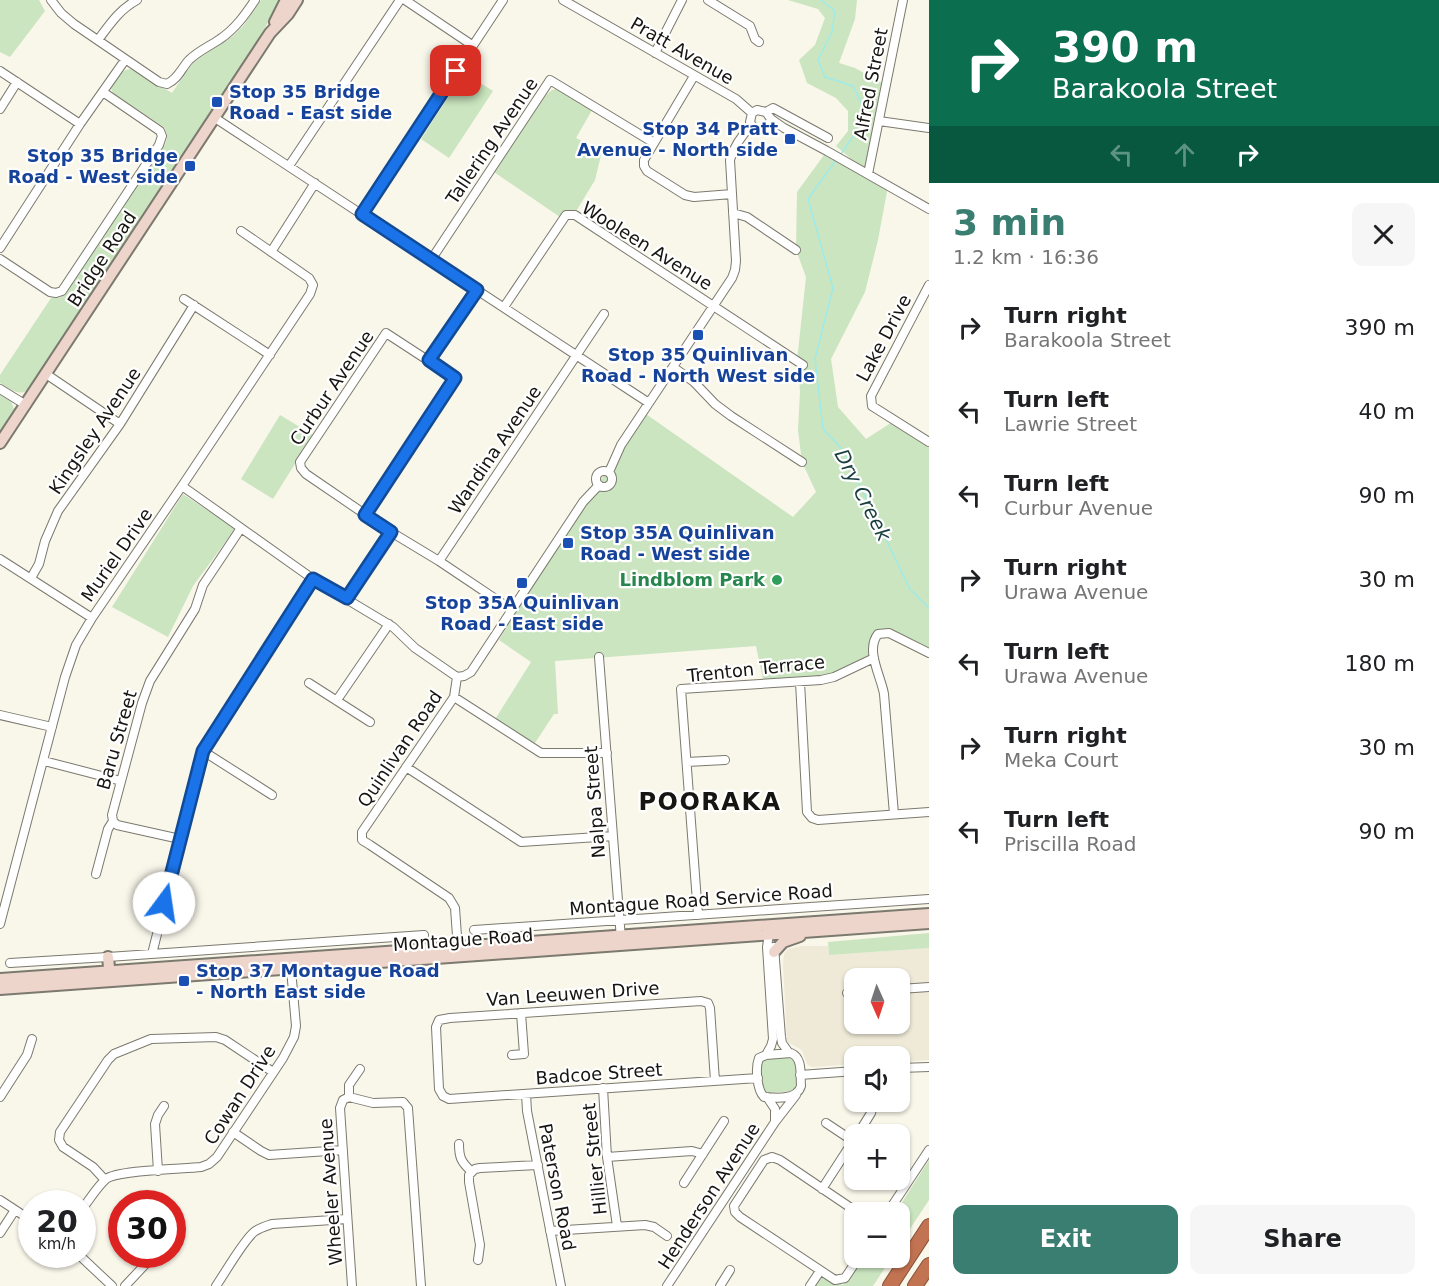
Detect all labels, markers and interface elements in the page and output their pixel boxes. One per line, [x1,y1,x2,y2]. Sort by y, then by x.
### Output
street label: Pratt Avenue [627,13,738,89]
text: 390 m [1052,23,1198,72]
icon: right [953,24,1031,102]
street label: Alfred Street [849,26,892,142]
pin [430,45,481,96]
icon: arrive [439,54,472,87]
text: Barakoola Street [1052,73,1277,104]
street label: Tallering Avenue [441,74,542,209]
place label: Stop 35 Bridge Road - East side [229,81,392,123]
marker: Stop 35 Bridge Road - East side [210,95,224,109]
place label: Stop 34 Pratt Avenue - North side [577,118,778,160]
marker: Stop 34 Pratt Avenue - North side [783,132,797,146]
icon: left [1105,138,1138,171]
icon: ahead [1168,138,1201,171]
icon: right [1231,138,1264,171]
place label: Stop 35 Bridge Road - West side [8,145,178,187]
marker: Stop 35 Bridge Road - West side [183,159,197,173]
street label: Wooleen Avenue [578,197,716,294]
text: 3 min [953,202,1066,243]
button: close [1352,203,1415,266]
street label: Bridge Road [63,207,140,310]
text: 1.2 km · 16:36 [953,245,1099,269]
street label: Lake Drive [852,291,915,385]
text: Turn right [1004,303,1127,328]
icon: right [953,311,986,344]
text: 390 m [1345,315,1415,340]
street label: Curbur Avenue [285,326,378,449]
marker: Stop 35 Quinlivan Road - North West side [691,328,705,342]
text: Barakoola Street [1004,328,1171,352]
place label: Stop 35 Quinlivan Road - North West side [581,344,815,386]
street label: Kingsley Avenue [44,363,145,498]
street label: Wandina Avenue [444,381,545,518]
text: Turn left [1004,387,1109,412]
icon: left [953,395,986,428]
text: 40 m [1359,399,1415,424]
text: Lawrie Street [1004,412,1137,436]
water label: Dry Creek [830,445,897,546]
text: Turn left [1004,471,1109,496]
icon: left [953,479,986,512]
text: 90 m [1359,483,1415,508]
text: Curbur Avenue [1004,496,1153,520]
street label: Muriel Drive [77,504,156,605]
place label: Stop 35A Quinlivan Road - West side [580,522,774,564]
marker: Stop 35A Quinlivan Road - West side [561,536,575,550]
text: Turn right [1004,555,1127,580]
icon: right [953,563,986,596]
text: 30 m [1359,567,1415,592]
place label: Lindblom Park [620,569,766,590]
marker: Lindblom Park [770,573,784,587]
marker: Stop 35A Quinlivan Road - East side [515,576,529,590]
text: Urawa Avenue [1004,580,1148,604]
place label: Stop 35A Quinlivan Road - East side [425,592,619,634]
text: Turn left [1004,639,1109,664]
icon: left [953,647,986,680]
street label: Trenton Terrace [685,651,826,686]
text: 180 m [1345,651,1415,676]
text: Urawa Avenue [1004,664,1148,688]
street label: Quinlivan Road [353,686,446,811]
street label: Baru Street [92,688,141,792]
text: Turn right [1004,723,1127,748]
icon: right [953,731,986,764]
text: 30 m [1359,735,1415,760]
street label: Nalpa Street [580,745,609,859]
text: Meka Court [1004,748,1118,772]
district label: POORAKA [638,788,782,816]
text: Turn left [1004,807,1109,832]
icon: left [953,815,986,848]
text: 90 m [1359,819,1415,844]
text: Priscilla Road [1004,832,1136,856]
position arrow [132,871,196,935]
street label: Montague Road Service Road [569,880,833,919]
street label: Montague Road [392,924,534,955]
place label: Stop 37 Montague Road - North East side [196,960,440,1002]
north arrow [844,968,910,1034]
map controls [844,968,910,1268]
marker: Stop 37 Montague Road - North East side [177,974,191,988]
street label: Van Leeuwen Drive [486,977,660,1010]
street label: Cowan Drive [200,1041,280,1148]
button: sound [844,1046,910,1112]
street label: Badcoe Street [535,1059,663,1088]
street label: Hillier Street [578,1102,611,1216]
street label: Wheeler Avenue [315,1118,346,1266]
street label: Henderson Avenue [653,1119,764,1273]
street label: Paterson Road [535,1121,580,1252]
button: + [844,1124,910,1190]
speed limit sign: 30 [108,1190,186,1268]
button: − [844,1202,910,1268]
text: 20 [36,1204,78,1239]
button: Exit [953,1205,1178,1274]
button: Share [1190,1205,1415,1274]
text: km/h [38,1235,76,1253]

